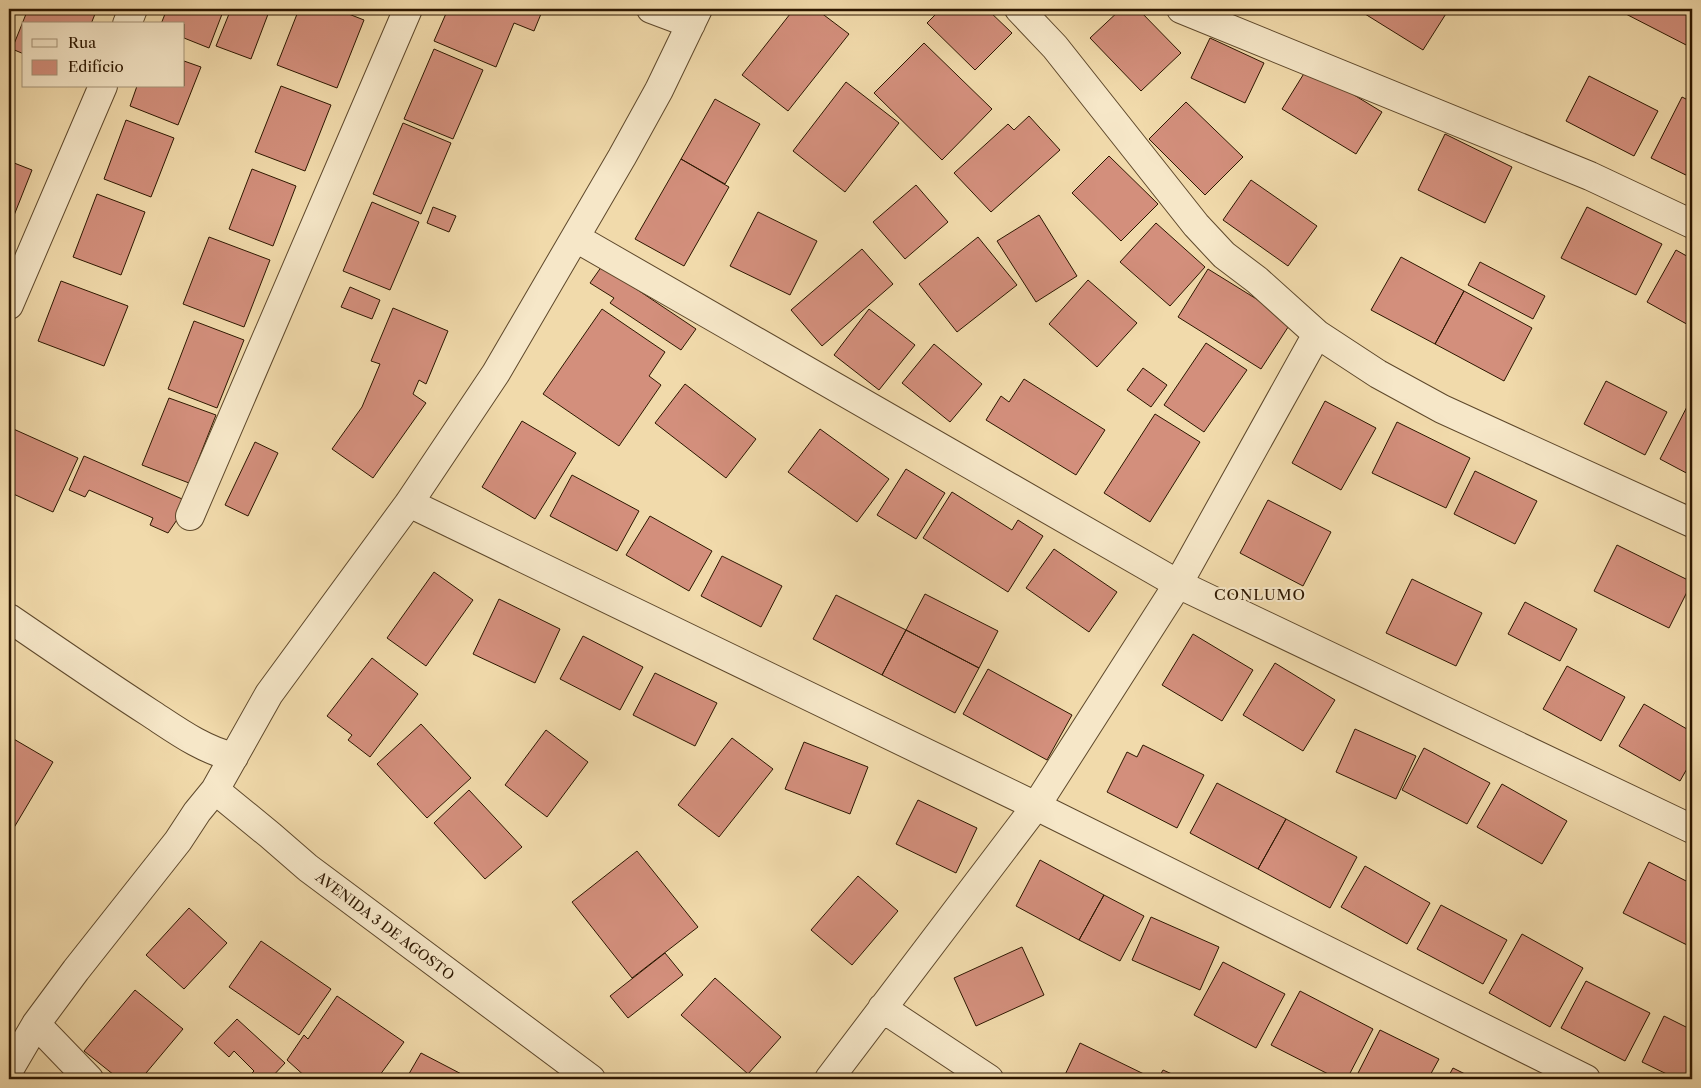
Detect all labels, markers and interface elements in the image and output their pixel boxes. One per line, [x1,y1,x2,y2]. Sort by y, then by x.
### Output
legend [22,22,185,88]
text: Rua [68,33,96,52]
text: Edifício [68,57,124,76]
district label: CONLUMO [1214,585,1306,604]
street label: AVENIDA 3 DE AGOSTO [311,867,458,984]

